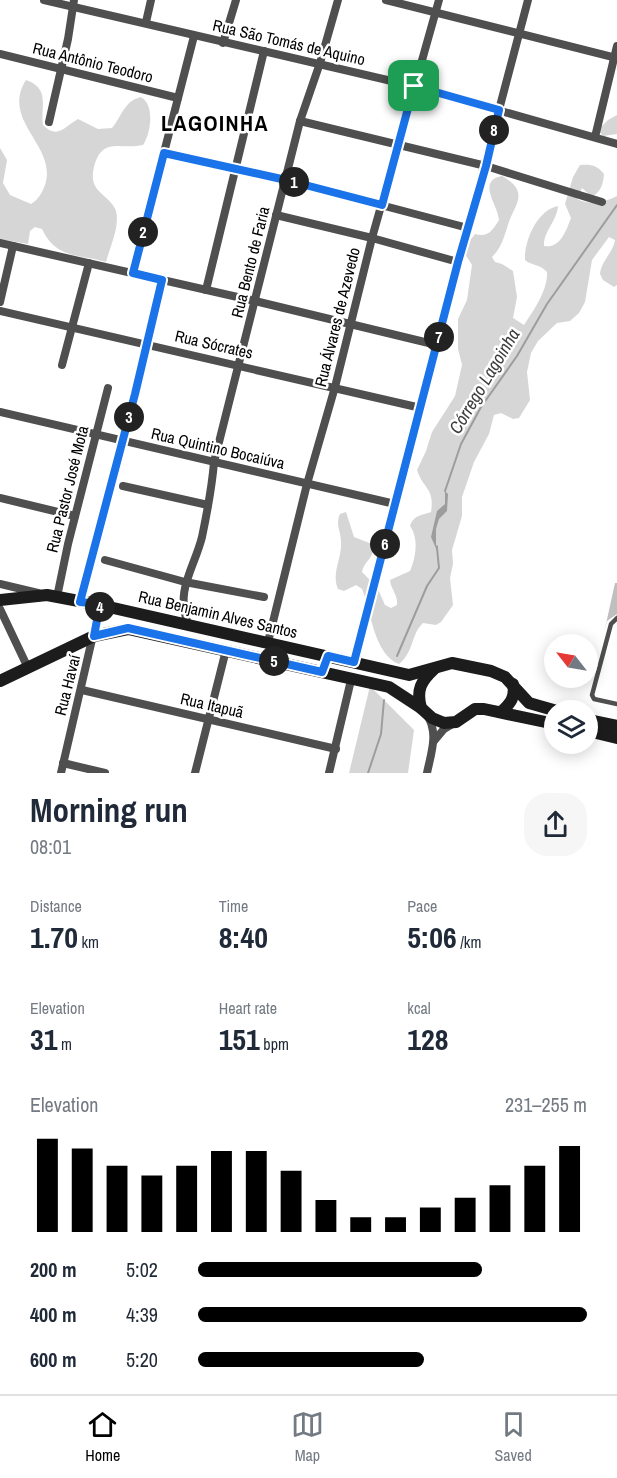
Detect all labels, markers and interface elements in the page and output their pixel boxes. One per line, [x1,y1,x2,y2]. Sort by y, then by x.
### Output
street label: Rua São Tomás de Aquino [211,14,367,70]
street label: Rua Antônio Teodoro [31,36,155,88]
pin [388,60,439,111]
icon: arrive [397,69,430,102]
district label: LAGOINHA [161,108,269,138]
pin: 8 [479,115,509,145]
text: 8 [490,119,498,141]
pin: 1 [279,167,309,197]
text: 1 [290,171,298,193]
street label: Rua Bento de Faria [226,203,275,320]
pin: 2 [128,217,158,247]
text: 2 [139,221,147,243]
street label: Rua Álvares de Azevedo [309,245,365,389]
pin: 7 [424,322,454,352]
street label: Rua Sócrates [173,324,255,364]
water label: Córrego Lagoinha [443,324,525,438]
text: 7 [435,326,443,348]
pin: 3 [114,402,144,432]
text: 3 [125,406,133,428]
street label: Rua Quintino Bocaiúva [149,422,288,474]
street label: Rua Pastor José Mota [41,423,94,555]
pin: 6 [370,529,400,559]
text: 6 [381,533,389,555]
street label: Rua Benjamin Alves Santos [136,585,300,643]
pin: 4 [85,592,115,622]
text: 4 [96,596,104,618]
north arrow [544,634,598,688]
map controls [544,634,598,754]
pin: 5 [259,646,289,676]
text: 5 [270,650,278,672]
street label: Rua Havaí [49,652,85,718]
street label: Rua Itapuã [178,687,246,723]
button: layers [544,700,598,754]
text: Morning run [30,788,188,832]
button: share [524,793,587,856]
text: 08:01 [30,833,71,860]
text: Distance [30,895,82,917]
text: Time [219,895,248,917]
text: Pace [407,895,437,917]
text: 1.70 [30,917,78,957]
text: 8:40 [219,917,268,957]
text: 5:06 [407,917,457,957]
text: km [78,931,99,953]
text: /km [457,931,481,953]
text: Elevation [30,997,85,1019]
text: Heart rate [219,997,277,1019]
text: kcal [407,997,431,1019]
text: 31 [30,1019,57,1059]
text: 151 [219,1019,260,1059]
text: 128 [407,1019,448,1059]
text: m [57,1033,72,1055]
text: bpm [260,1033,289,1055]
text: Elevation [30,1091,98,1118]
text: 231–255 m [505,1091,587,1118]
text: 200 m [30,1256,77,1283]
text: 5:02 [126,1256,158,1283]
text: 400 m [30,1301,77,1328]
text: 4:39 [126,1301,158,1328]
text: 600 m [30,1346,77,1373]
text: 5:20 [126,1346,158,1373]
tab: Home [85,1408,120,1466]
tab: Map [291,1408,324,1466]
tab: Saved [494,1408,532,1466]

